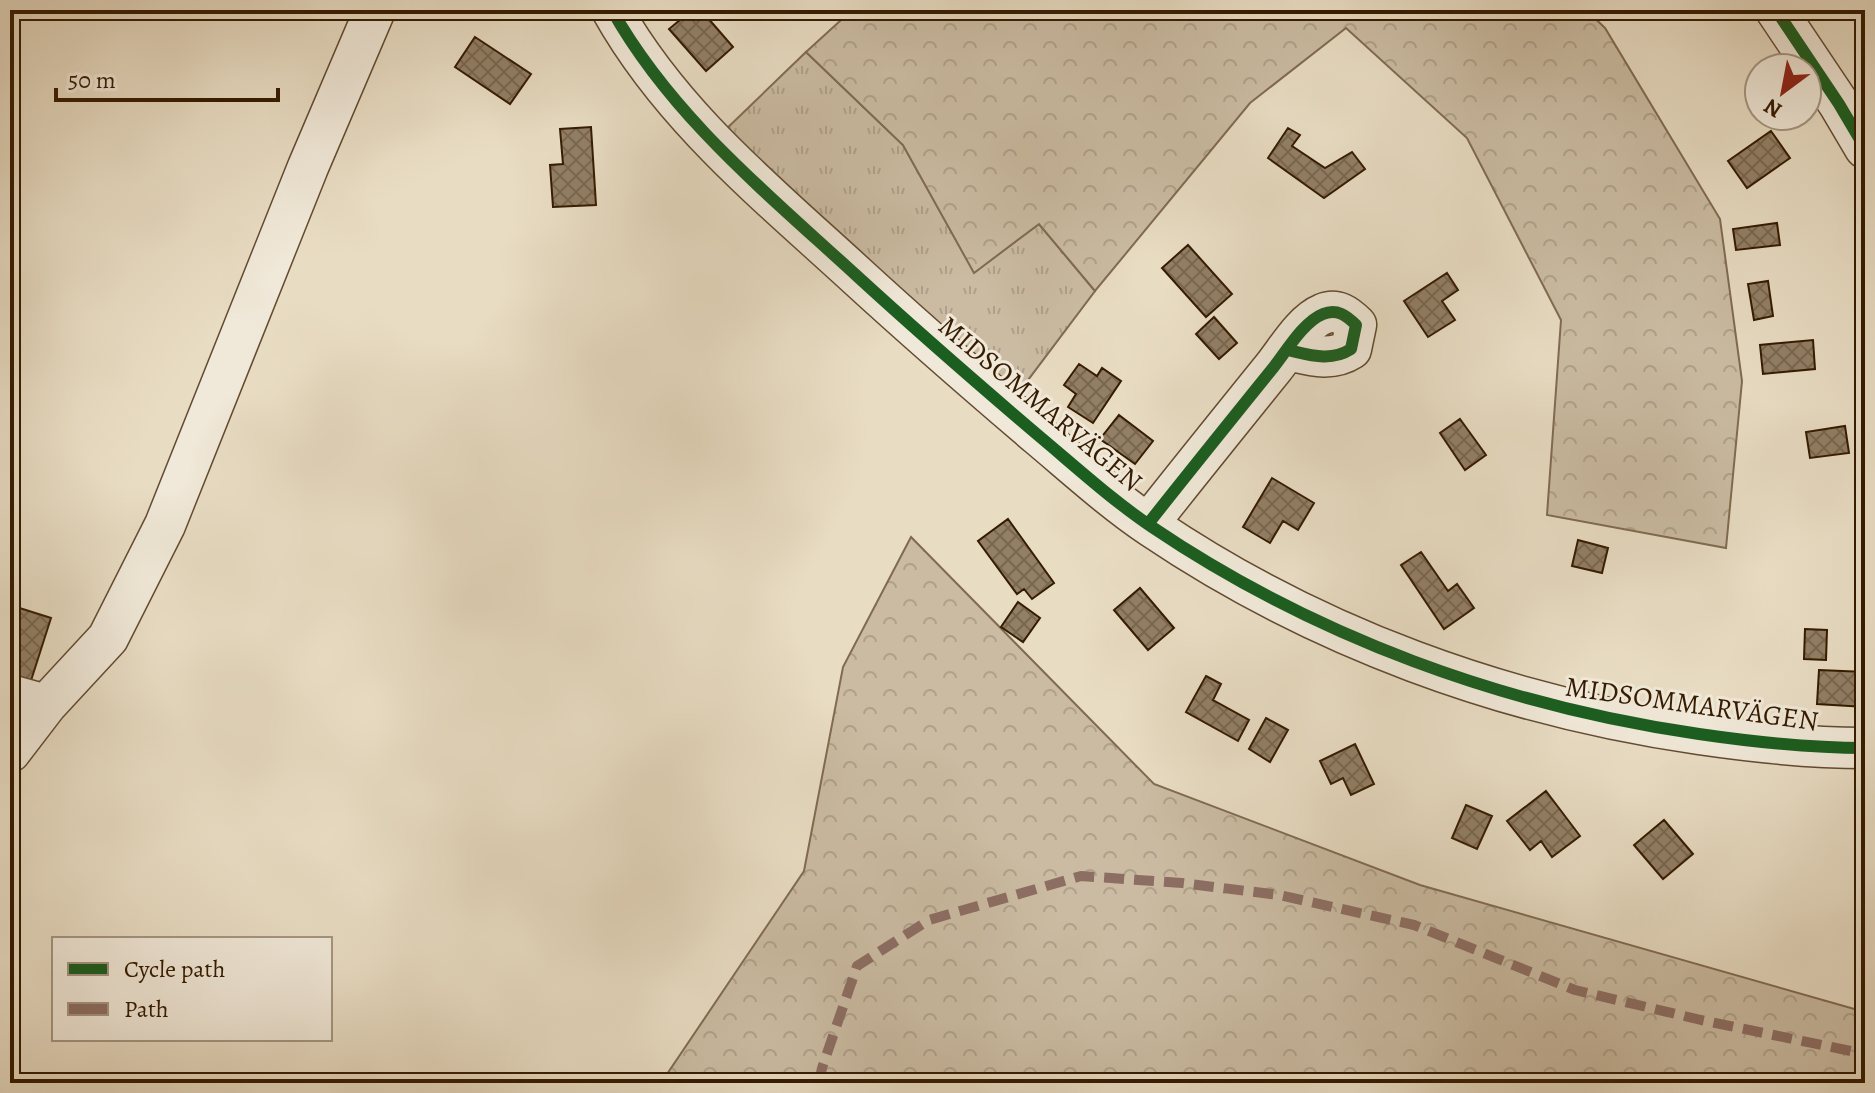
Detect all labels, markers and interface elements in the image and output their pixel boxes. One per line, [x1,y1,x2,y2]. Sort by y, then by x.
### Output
scale bar [56,52,278,102]
north arrow [1743,52,1823,132]
text: 50 m [68,64,116,96]
text: N [1758,91,1788,125]
street label: MIDSOMMARVÄGEN [930,307,1150,500]
street label: MIDSOMMARVÄGEN [1563,667,1821,741]
legend [52,937,332,1041]
text: Cycle path [124,953,225,985]
text: Path [124,993,169,1025]

